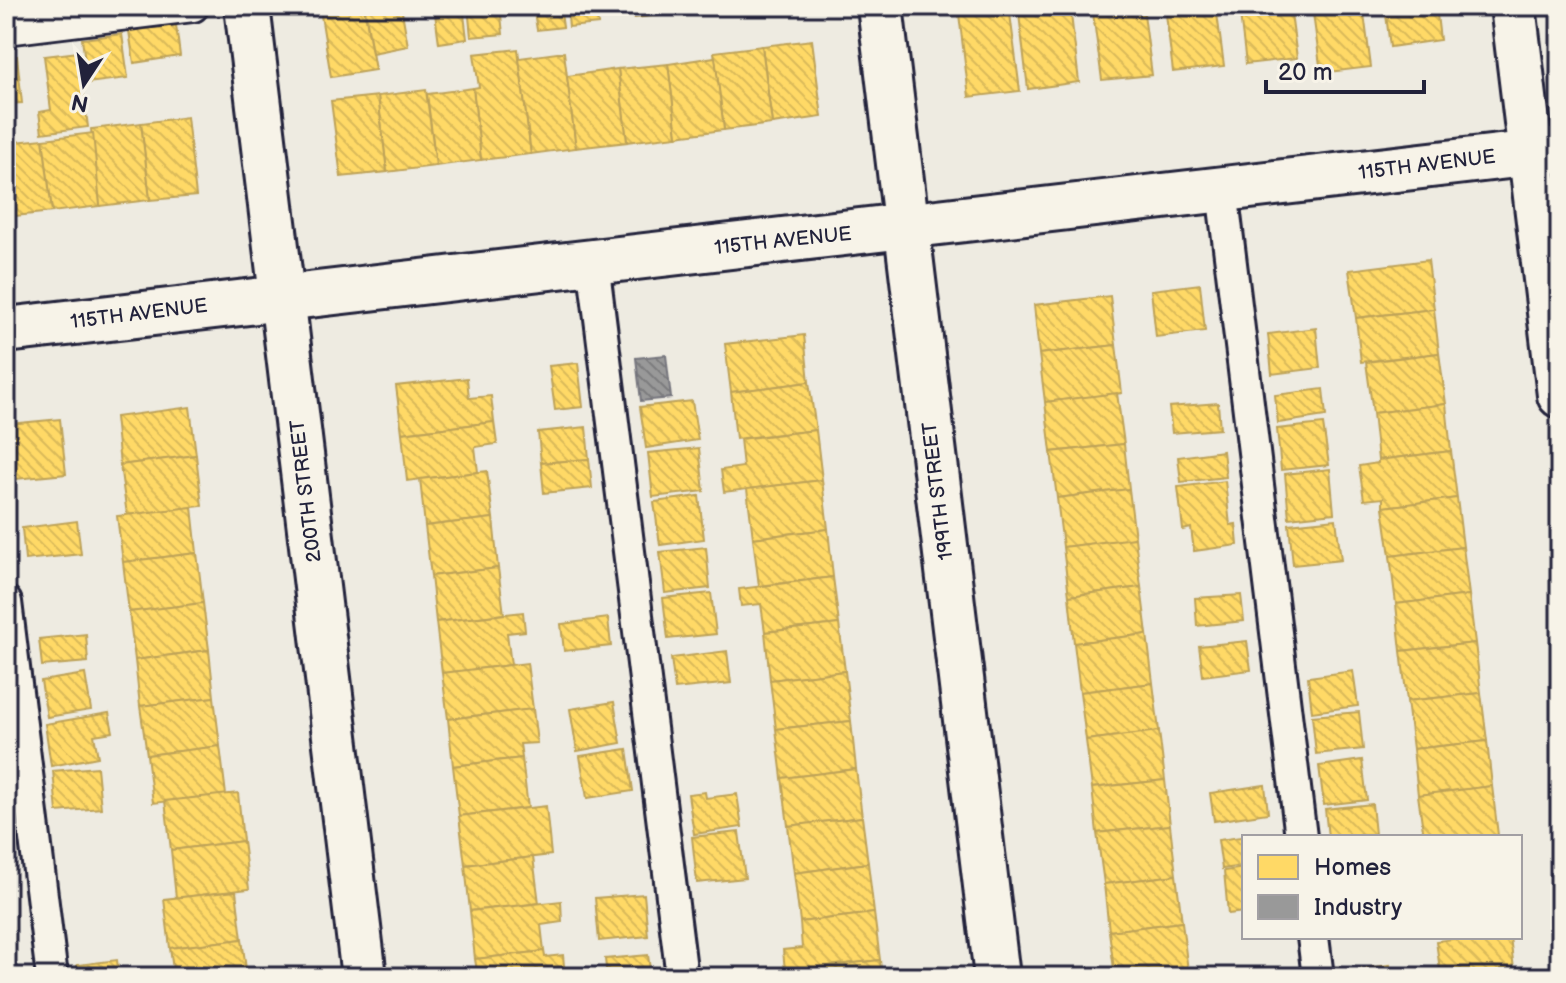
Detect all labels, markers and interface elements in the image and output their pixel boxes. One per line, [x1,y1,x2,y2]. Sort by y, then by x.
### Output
north arrow [44,44,124,124]
scale bar [1266,44,1424,94]
text: 20 m [1278,58,1333,87]
text: N [69,87,91,117]
street label: 115TH AVENUE [1357,145,1497,185]
street label: 115TH AVENUE [713,222,853,260]
street label: 115TH AVENUE [69,294,209,334]
street label: 200TH STREET [285,418,327,564]
street label: 199TH STREET [918,421,958,561]
legend [1242,835,1522,939]
text: Homes [1314,853,1391,882]
text: Industry [1314,893,1402,922]

